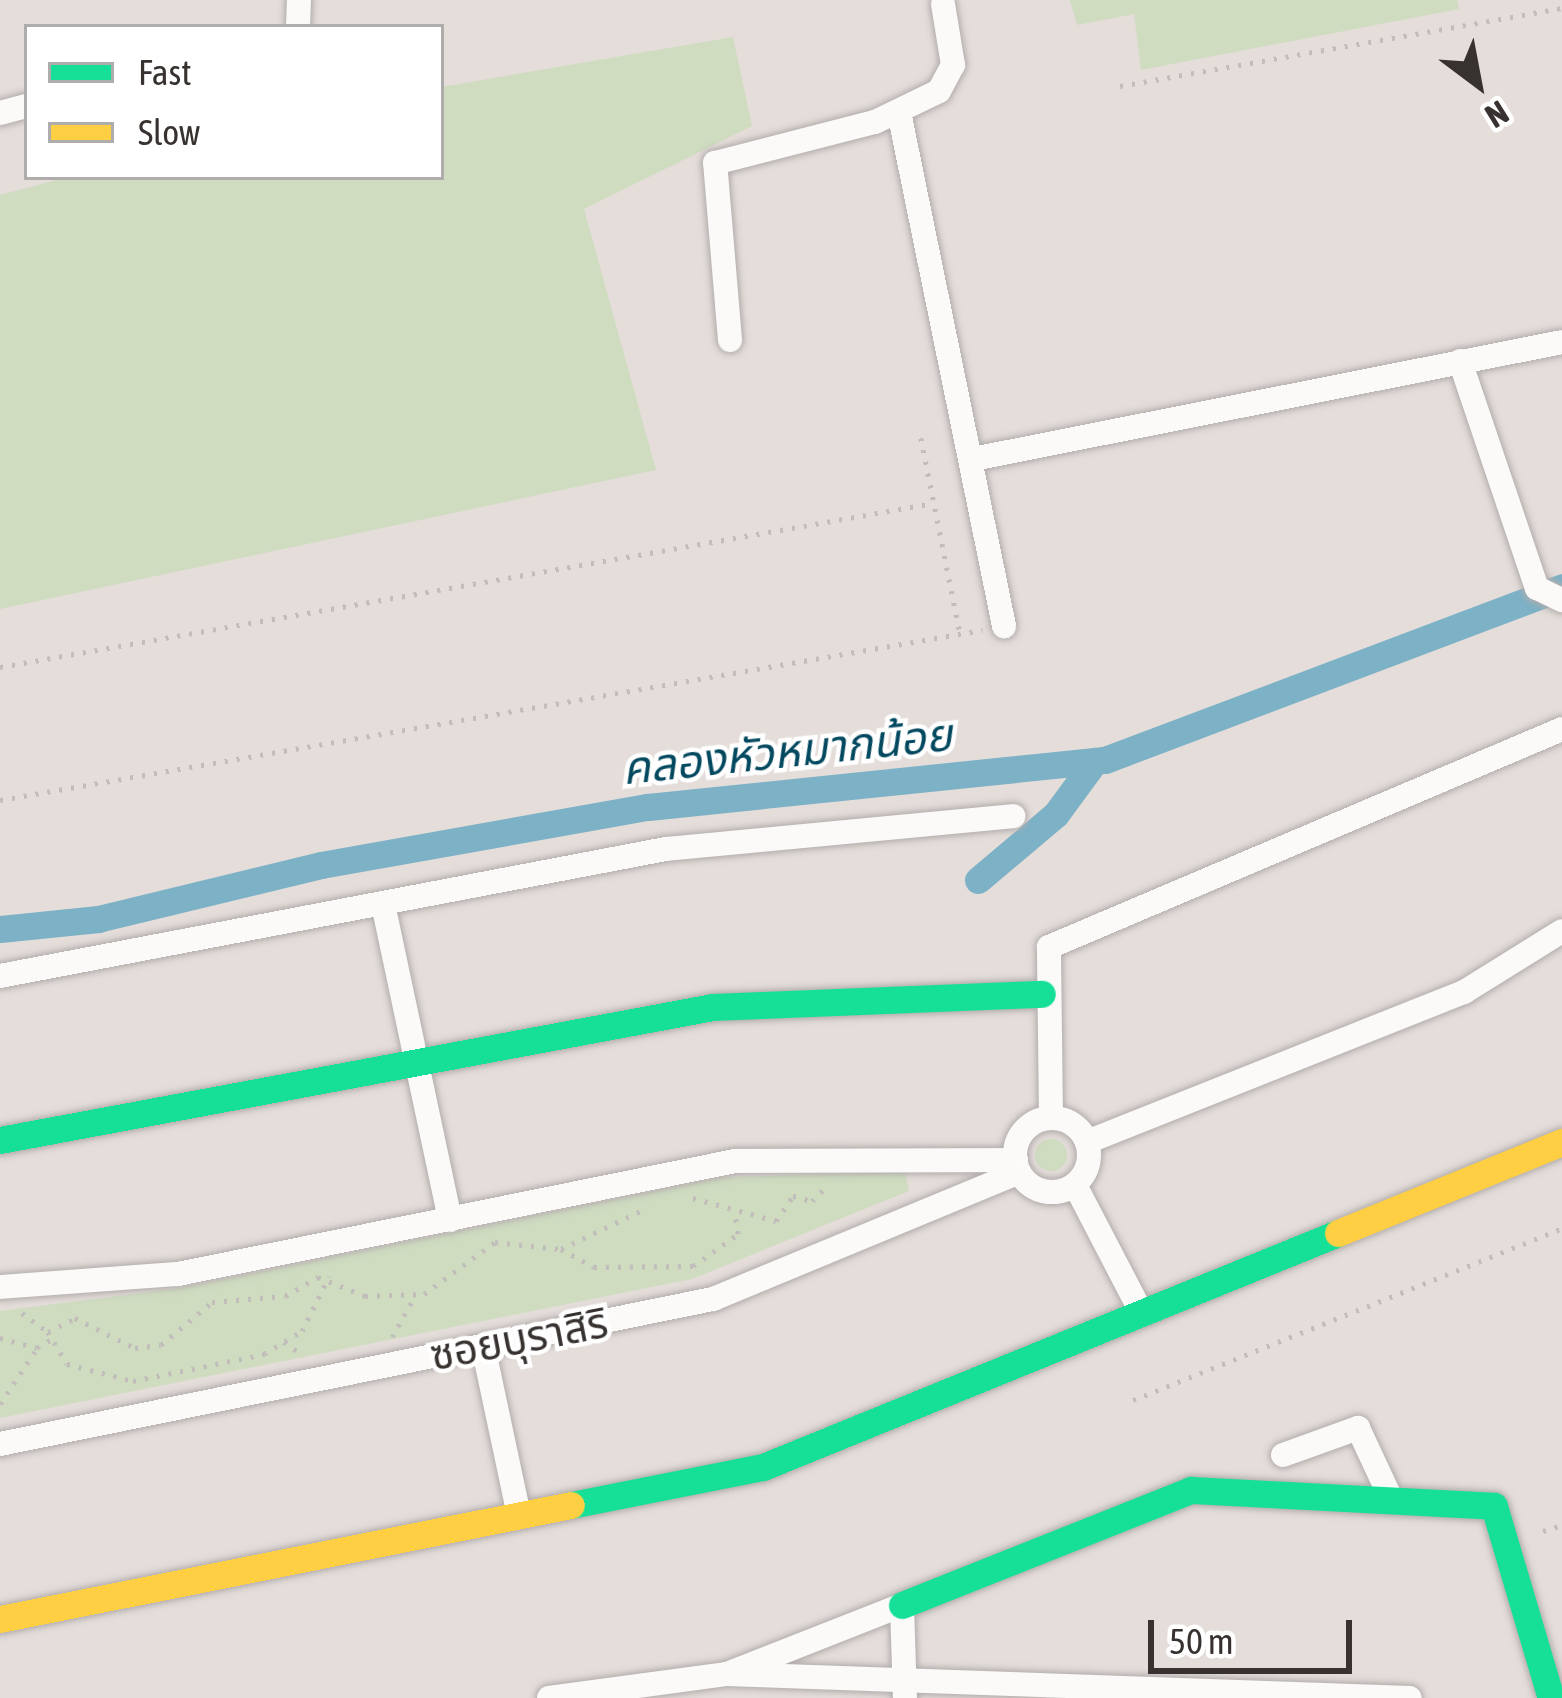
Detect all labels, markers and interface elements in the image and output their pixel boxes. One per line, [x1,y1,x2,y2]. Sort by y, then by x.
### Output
legend [24,24,444,180]
north arrow [1418,24,1538,144]
text: Fast [138,51,192,93]
text: N [1479,93,1515,136]
text: Slow [138,111,200,153]
water label: คลองหัวหมากน้อย [619,708,955,796]
street label: ซอยบุราสิริ [426,1297,612,1381]
scale bar [1154,1596,1358,1670]
text: 50 m [1169,1620,1234,1662]

